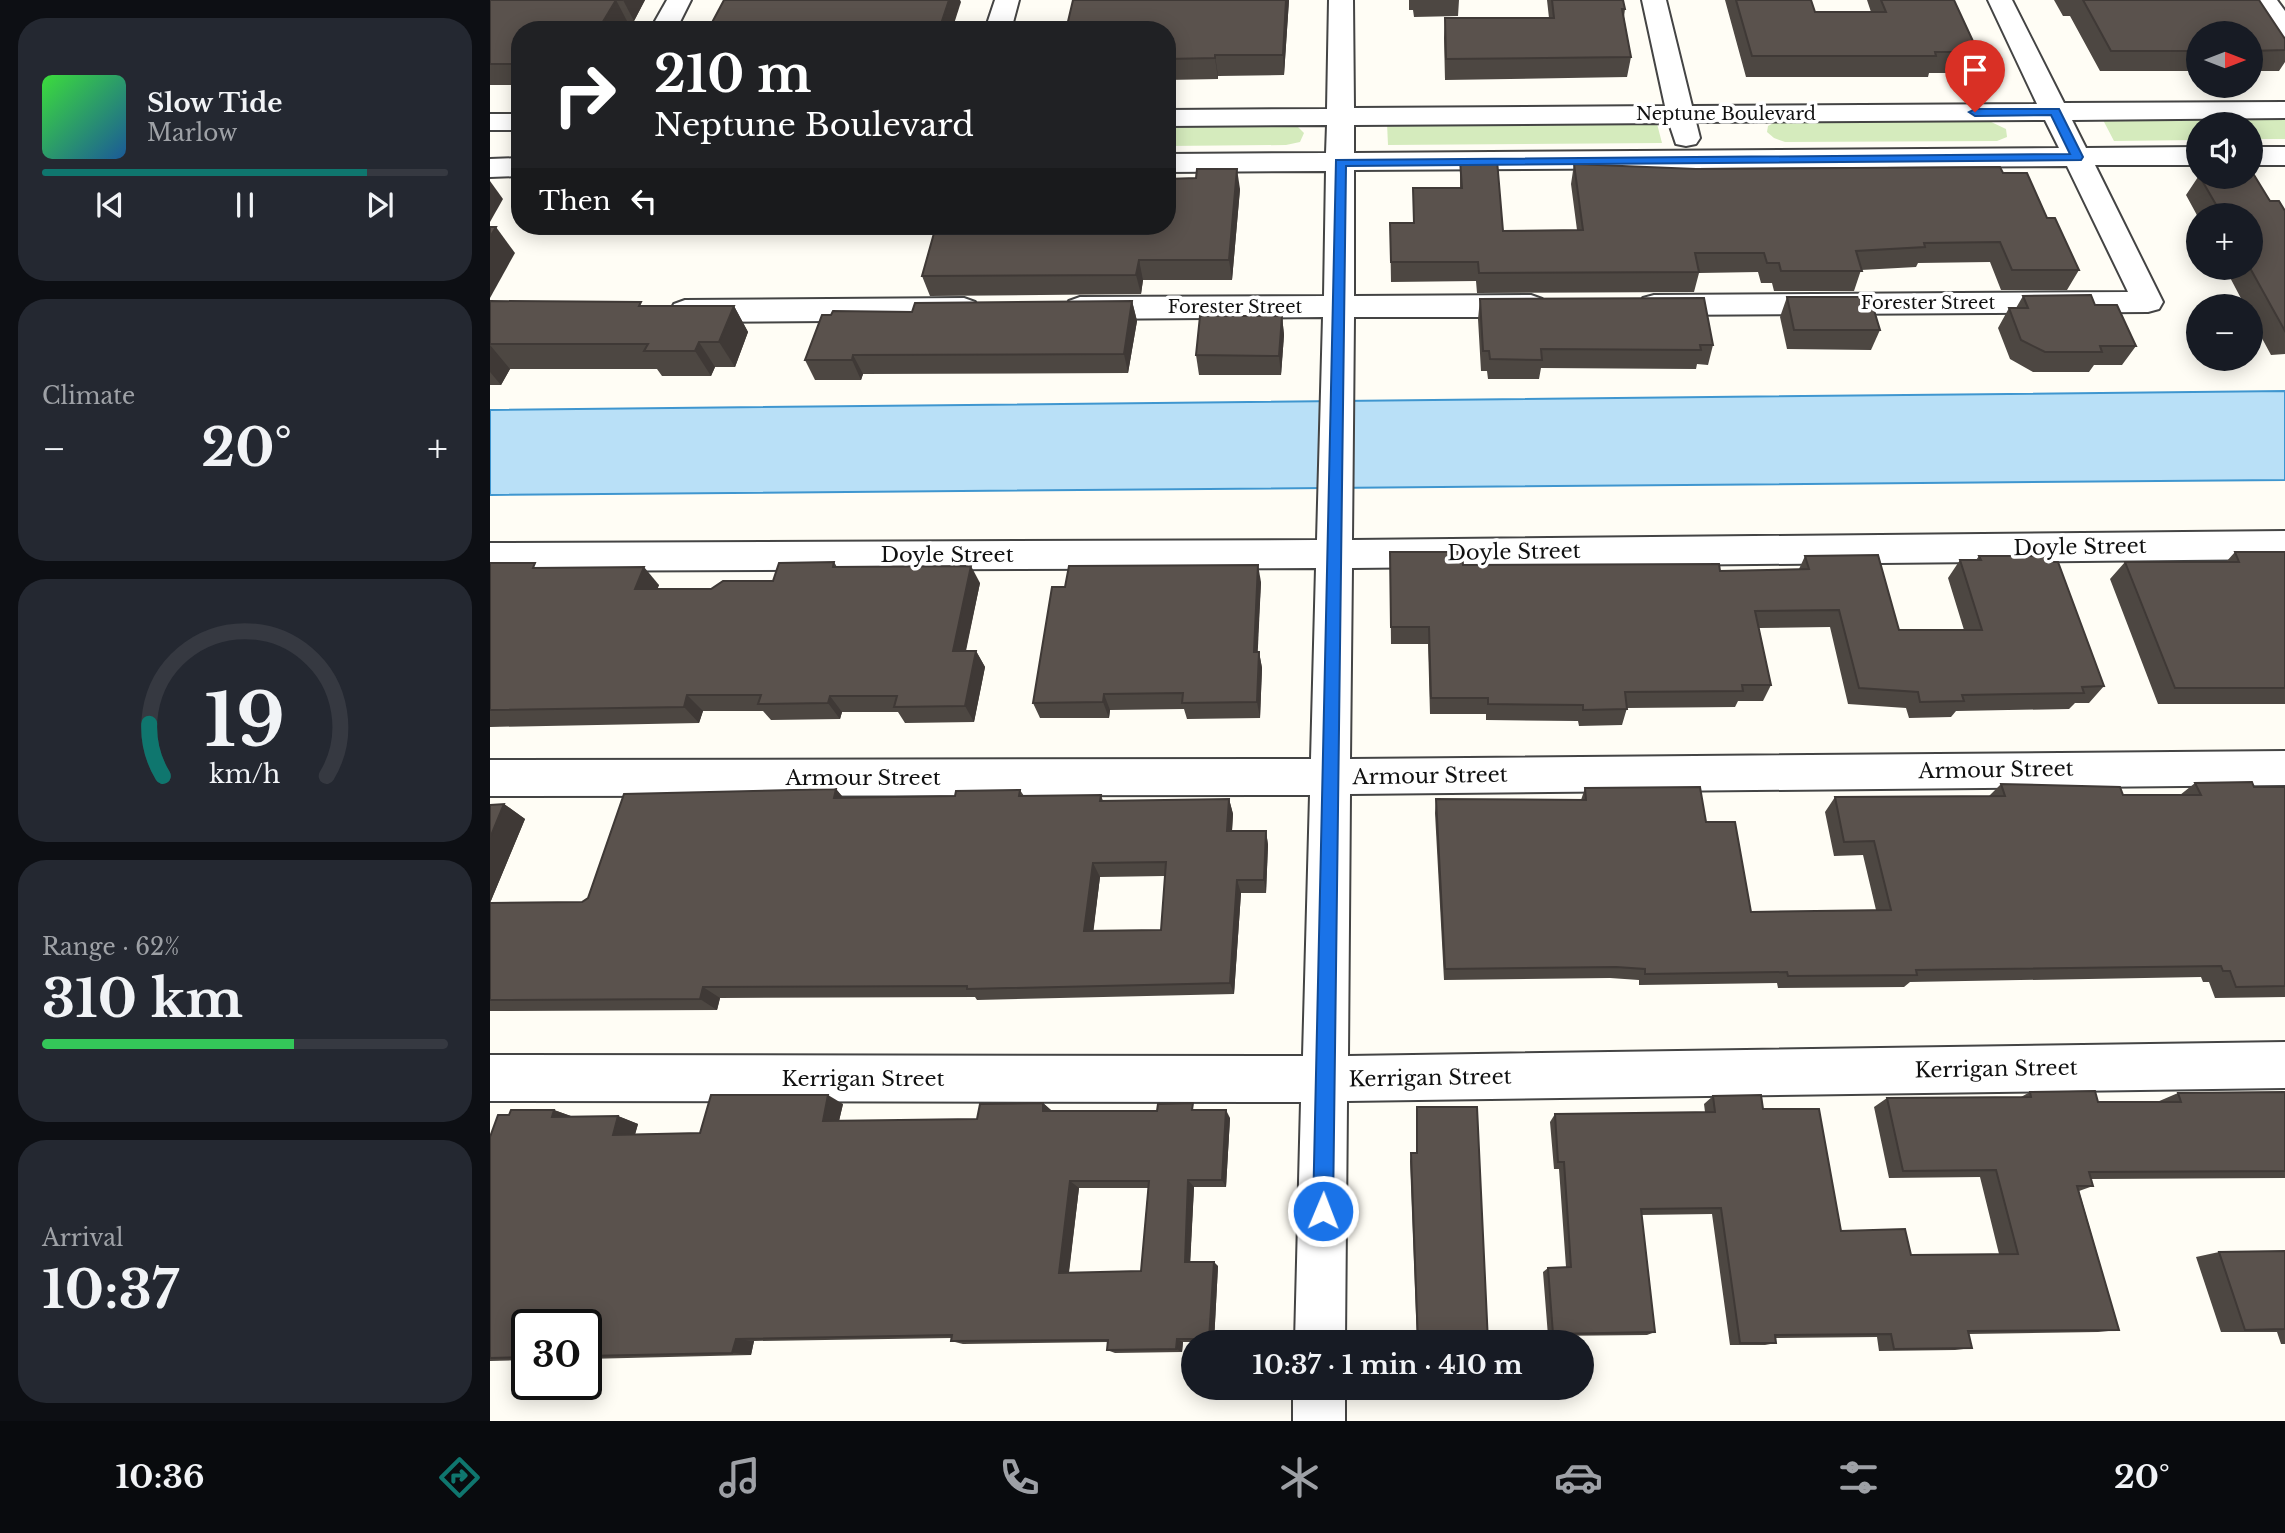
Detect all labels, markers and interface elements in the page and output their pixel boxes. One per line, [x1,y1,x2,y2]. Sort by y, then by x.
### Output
north arrow [2186,21,2263,98]
map controls [2186,21,2263,371]
pin [1945,40,2005,112]
text: 210 m [654,44,812,105]
icon: right [539,49,630,140]
icon: arrive [1956,51,1994,89]
text: Slow Tide [147,87,283,119]
street label: Neptune Boulevard [1636,103,1816,125]
text: Neptune Boulevard [654,105,974,145]
button: sound [2186,112,2263,189]
text: Marlow [147,119,237,147]
icon: left [625,182,663,220]
text: Then [539,185,611,217]
icon: previous [91,186,129,224]
icon: pause [226,186,264,224]
icon: next [361,186,399,224]
button: + [2186,203,2263,280]
street label: Forester Street [1861,292,1995,314]
button: − [2186,294,2263,371]
street label: Forester Street [1168,296,1302,318]
text: Climate [42,382,135,410]
text: 20° [201,416,292,480]
text: − [42,425,66,472]
text: + [427,425,448,472]
street label: Doyle Street [2013,533,2147,561]
street label: Doyle Street [1447,538,1581,566]
street label: Doyle Street [880,542,1014,568]
text: 19 [205,676,285,767]
street label: Armour Street [1917,756,2074,784]
text: km/h [210,759,280,790]
street label: Armour Street [1351,762,1508,790]
street label: Armour Street [784,765,941,791]
text: Range · 62% [42,933,180,961]
text: 310 km [42,967,243,1031]
street label: Kerrigan Street [1914,1055,2078,1083]
street label: Kerrigan Street [1348,1064,1512,1092]
street label: Kerrigan Street [781,1066,945,1092]
position arrow [1286,1174,1360,1248]
text: Arrival [42,1224,123,1252]
text: 10:37 [42,1258,179,1322]
speed limit sign: 30 [511,1309,602,1400]
text: 10:37 · 1 min · 410 m [1253,1349,1522,1381]
icon: directions [435,1453,484,1502]
icon: music [715,1453,764,1502]
icon: phone [995,1453,1044,1502]
icon: climate [1275,1453,1324,1502]
icon: car [1554,1453,1603,1502]
icon: filters [1834,1453,1883,1502]
text: 10:36 [115,1457,205,1497]
text: 20° [2114,1457,2170,1497]

